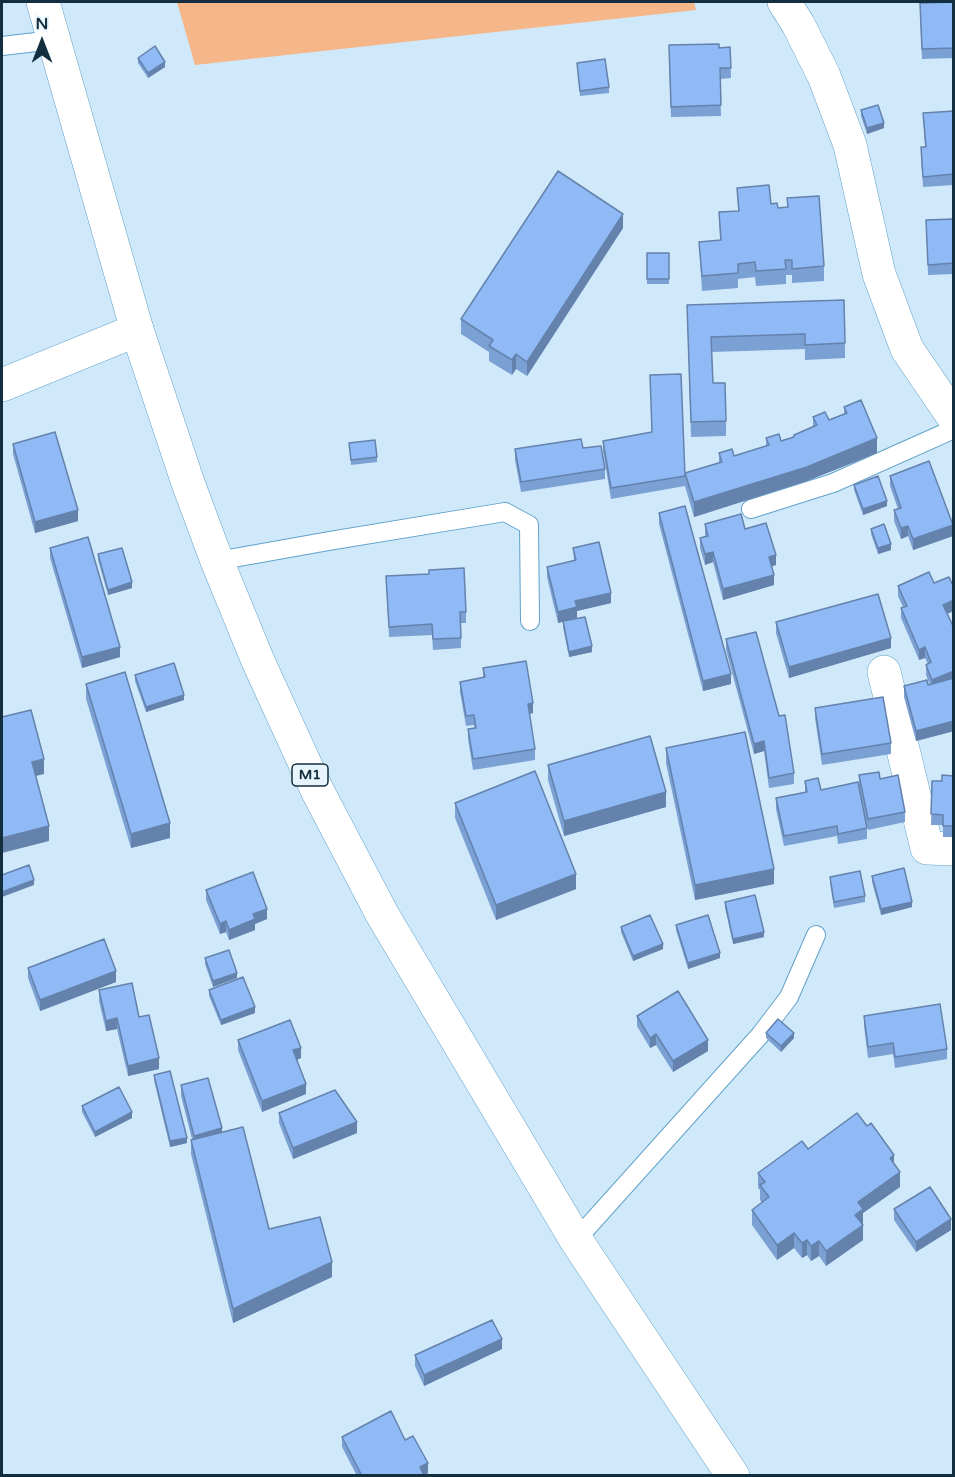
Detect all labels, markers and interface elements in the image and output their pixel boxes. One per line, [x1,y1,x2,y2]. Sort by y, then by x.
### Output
north arrow [12,12,72,72]
text: N [36,14,48,34]
road number: M1 [292,764,328,786]

